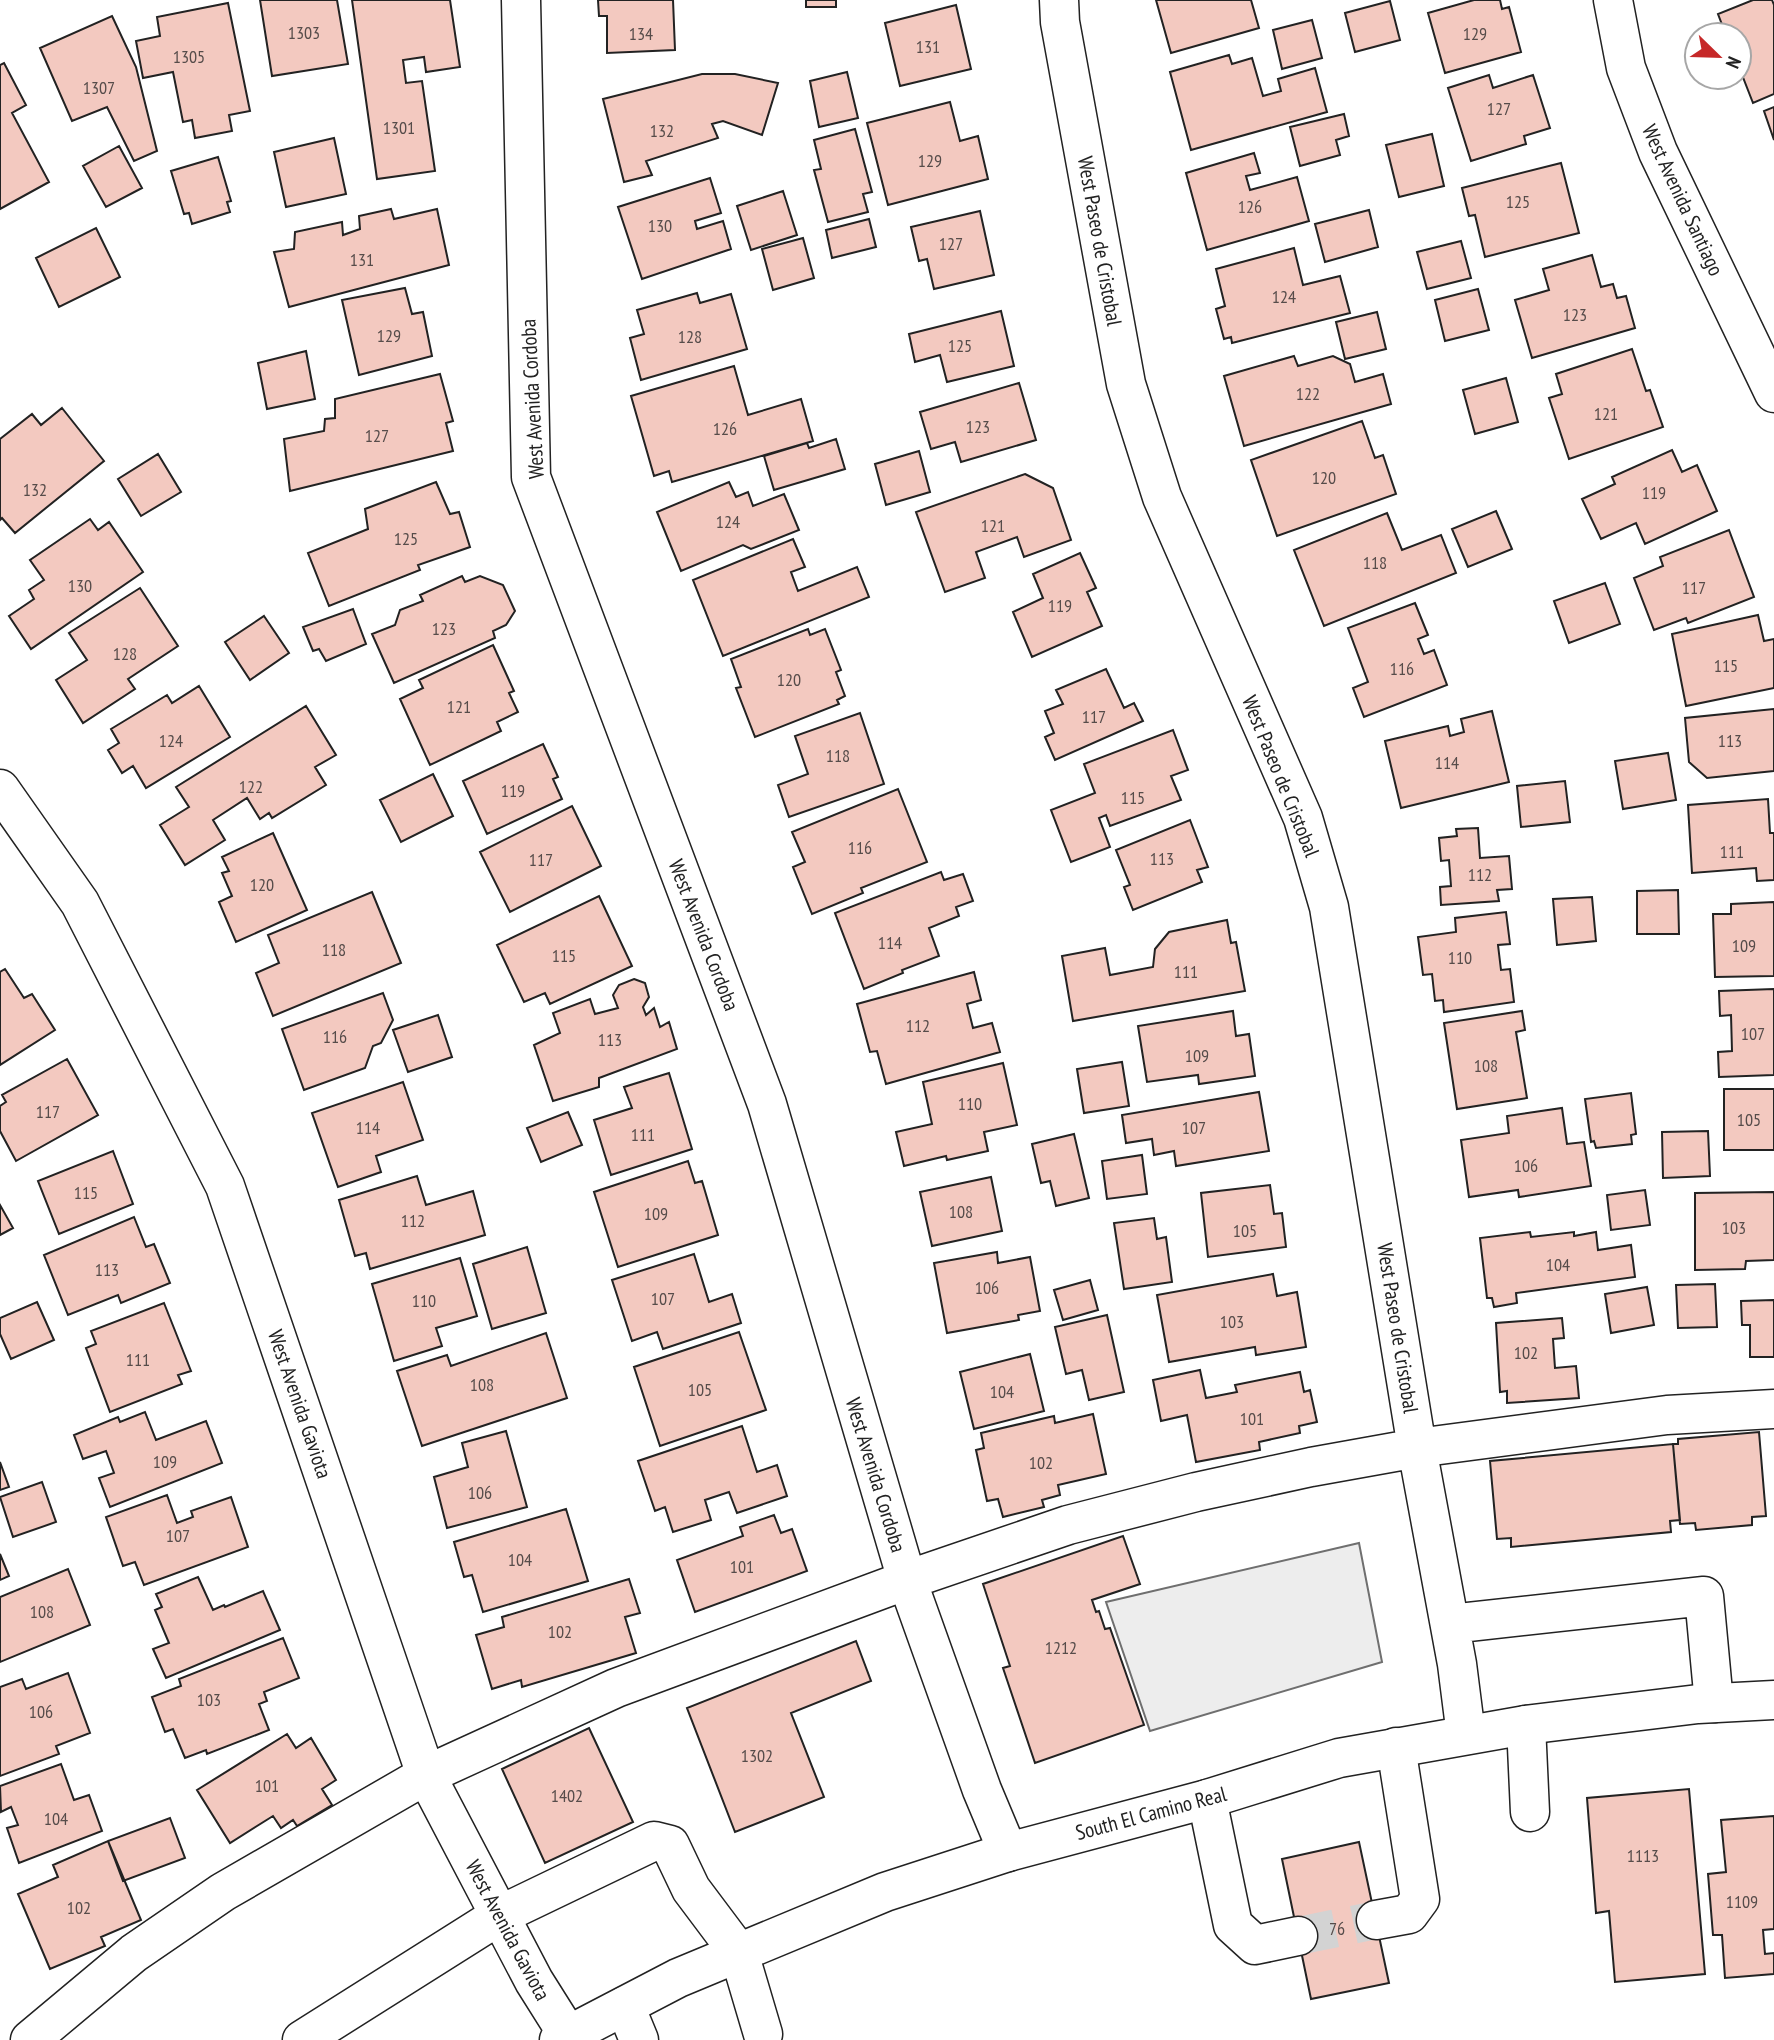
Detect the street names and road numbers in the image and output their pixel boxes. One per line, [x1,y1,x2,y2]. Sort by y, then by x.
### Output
street label: West Avenida Santiago [1636,120,1730,280]
street label: West Paseo de Cristobal [1072,154,1128,328]
street label: West Avenida Cordoba [514,318,550,480]
street label: West Paseo de Cristobal [1236,691,1326,861]
street label: West Avenida Cordoba [663,855,745,1015]
street label: West Paseo de Cristobal [1371,1241,1425,1415]
street label: West Avenida Gaviota [262,1326,338,1482]
street label: West Avenida Cordoba [840,1394,912,1556]
street label: South El Camino Real [1073,1780,1229,1846]
street label: West Avenida Gaviota [460,1855,556,2005]

